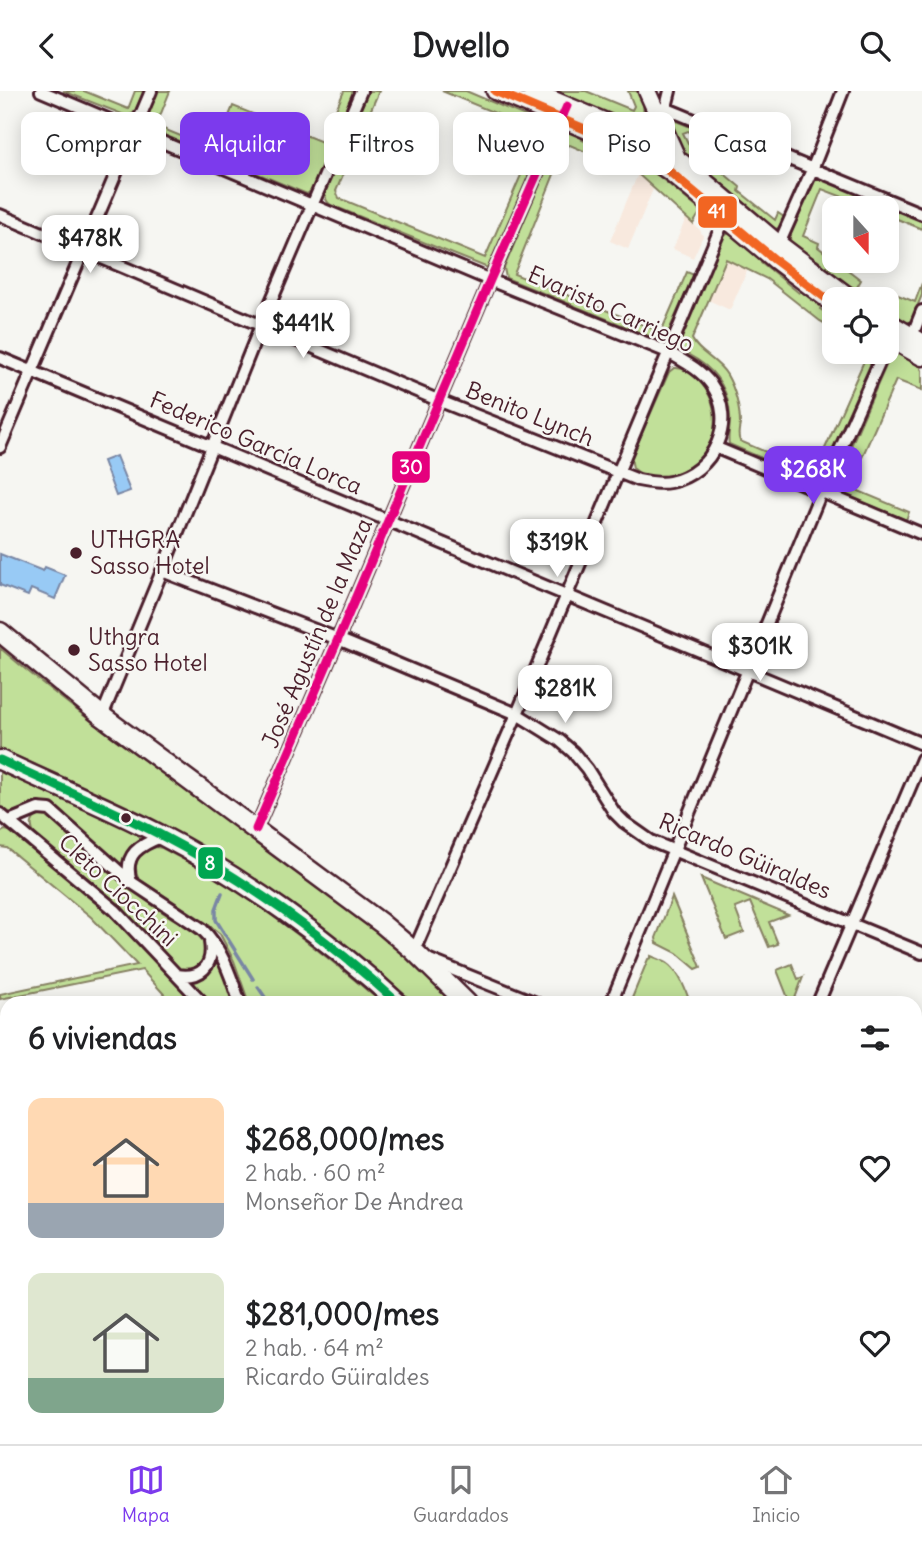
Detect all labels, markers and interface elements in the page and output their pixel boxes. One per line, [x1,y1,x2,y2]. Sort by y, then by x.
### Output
text: Dwello [412,25,510,66]
icon: back [28,27,66,65]
icon: search [856,27,894,65]
chip: Comprar [21,112,166,175]
chip: Alquilar [180,112,310,175]
chip: Filtros [324,112,439,175]
chip: Nuevo [453,112,569,175]
chip: Piso [583,112,675,175]
chip: Casa [689,112,791,175]
line badge: 41 [697,195,738,229]
north arrow [822,196,900,273]
map controls [822,196,899,364]
text: 41 [708,199,726,223]
pin: $478K [41,215,139,275]
text: $478K [58,223,122,252]
street label: Evaristo Carriego [524,259,699,358]
button: locate [822,287,899,364]
pin: $441K [254,301,352,360]
text: $441K [272,308,334,337]
street label: Benito Lynch [462,375,599,452]
street label: Federico García Lorca [146,385,367,500]
pin: $268K [764,447,862,506]
line badge: 30 [391,450,431,484]
text: $268K [780,454,846,483]
text: 30 [399,455,423,479]
street label: José Agustín de la Maza [255,514,378,752]
pin: $319K [508,519,606,579]
place label: UTHGRA Sasso Hotel [90,525,210,580]
text: $319K [526,527,588,556]
marker: UTHGRA Sasso Hotel [68,545,84,561]
place label: Uthgra Sasso Hotel [88,622,208,677]
pin: $301K [711,623,809,683]
text: $301K [728,631,792,660]
marker: Uthgra Sasso Hotel [66,642,82,658]
pin: $281K [516,665,614,725]
text: $281K [534,673,596,702]
street label: Ricardo Güiraldes [655,806,836,905]
unlabelled marker [119,811,133,825]
street label: Cleto Ciocchini [53,827,184,952]
line badge: 8 [197,846,224,880]
text: 8 [205,851,216,875]
text: 6 viviendas [28,1019,177,1057]
icon: filters [856,1019,894,1057]
text: $268,000/mes [245,1120,444,1158]
icon: home [84,1126,168,1210]
icon: heart [856,1149,894,1187]
text: 2 hab. · 60 m² [245,1158,386,1187]
text: Monseñor De Andrea [245,1187,464,1216]
text: $281,000/mes [245,1295,439,1333]
icon: home [84,1301,168,1385]
icon: heart [856,1324,894,1362]
text: 2 hab. · 64 m² [245,1333,384,1362]
text: Ricardo Güiraldes [245,1362,429,1391]
tab: Mapa [122,1461,170,1527]
tab: Guardados [413,1461,509,1527]
tab: Inicio [752,1461,800,1527]

